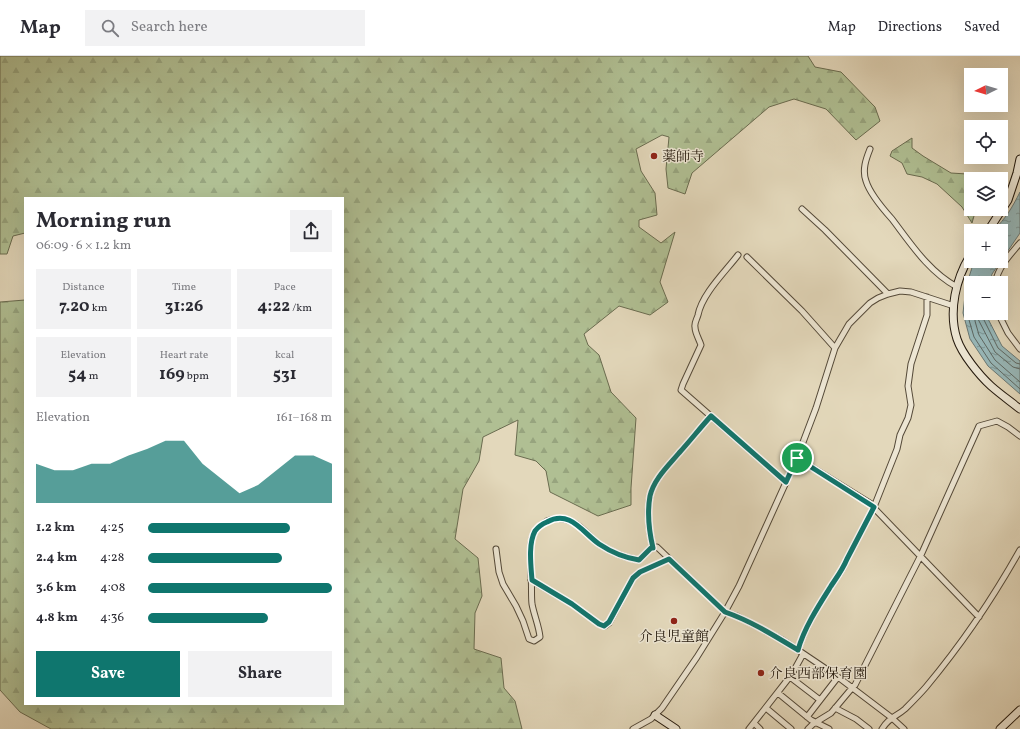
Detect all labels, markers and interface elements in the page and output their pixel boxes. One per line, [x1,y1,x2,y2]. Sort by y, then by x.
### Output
search box [85,10,365,46]
text: Map [20,15,61,41]
icon: search [99,17,121,39]
text: Search here [131,17,208,38]
text: Map [828,18,856,37]
text: Directions [878,18,942,37]
text: Saved [964,18,1000,37]
north arrow [964,68,1008,112]
map controls [964,68,1008,320]
button: locate [964,120,1008,164]
place label: 薬師寺 [662,148,704,167]
marker: 薬師寺 [649,151,659,161]
button: layers [964,172,1008,216]
text: Morning run [36,206,171,237]
button: share [290,210,332,252]
button: + [964,224,1008,268]
text: 06:09 · 6 × 1.2 km [36,237,131,255]
button: − [964,276,1008,320]
text: Distance [62,280,104,295]
text: Time [172,280,196,295]
text: Pace [274,280,296,295]
text: 7.20 [59,295,90,318]
text: 31:26 [165,295,203,318]
text: 4:22 [257,295,290,318]
text: km [90,301,108,316]
text: /km [290,301,312,316]
text: Elevation [60,348,106,363]
text: Heart rate [160,348,208,363]
text: kcal [275,348,294,363]
text: 54 [68,363,87,386]
text: 169 [159,363,185,386]
text: 531 [273,363,297,386]
text: m [87,369,99,384]
text: bpm [185,369,209,384]
text: Elevation [36,409,90,427]
text: 161–168 m [276,409,332,427]
pin [780,441,814,475]
icon: arrive [786,447,808,469]
text: 1.2 km [36,519,75,537]
text: 4:25 [100,519,124,537]
text: 2.4 km [36,549,77,567]
text: 4:28 [100,549,124,567]
text: 3.6 km [36,579,77,597]
text: 4:08 [100,579,125,597]
text: 4.8 km [36,609,78,627]
text: 4:36 [100,609,124,627]
marker: 介良児童館 [669,616,679,626]
place label: 介良児童館 [639,628,709,647]
button: Save [36,651,180,697]
button: Share [188,651,332,697]
place label: 介良西部保育園 [769,665,867,684]
marker: 介良西部保育園 [756,668,766,678]

